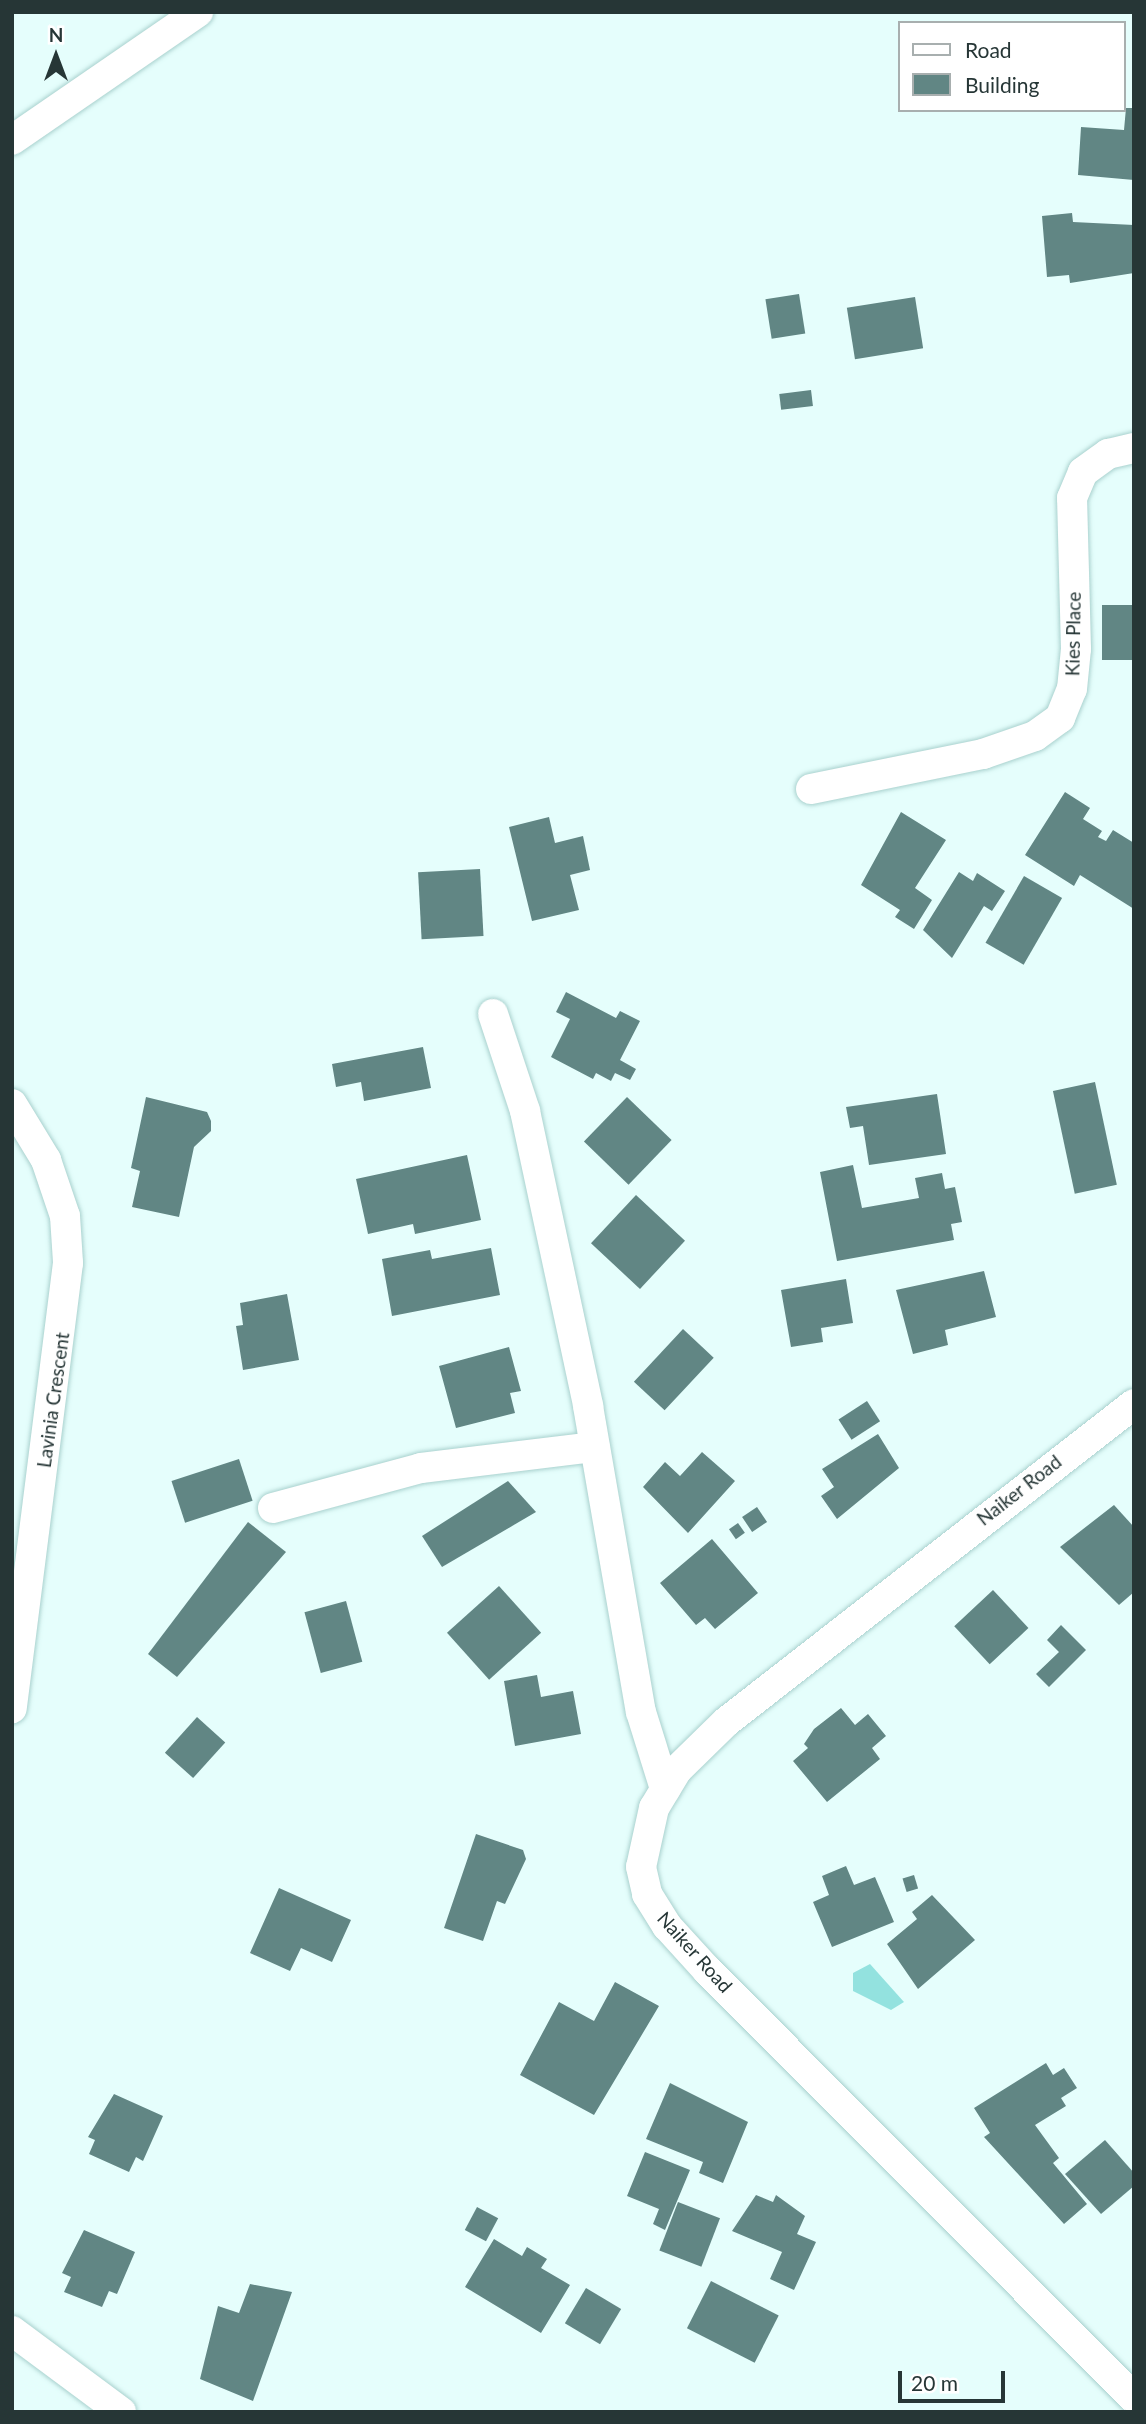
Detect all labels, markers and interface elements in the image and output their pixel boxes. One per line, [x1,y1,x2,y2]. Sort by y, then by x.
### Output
north arrow [21,21,91,91]
legend [898,21,1125,112]
text: N [49,23,63,46]
text: Road [965,37,1012,62]
text: Building [965,72,1040,97]
street label: Kies Place [1061,592,1085,676]
street label: Lavinia Crescent [32,1331,74,1469]
street label: Naiker Road [972,1450,1066,1530]
street label: Naiker Road [653,1907,737,1997]
scale bar [901,2358,1008,2402]
text: 20 m [911,2370,958,2395]

